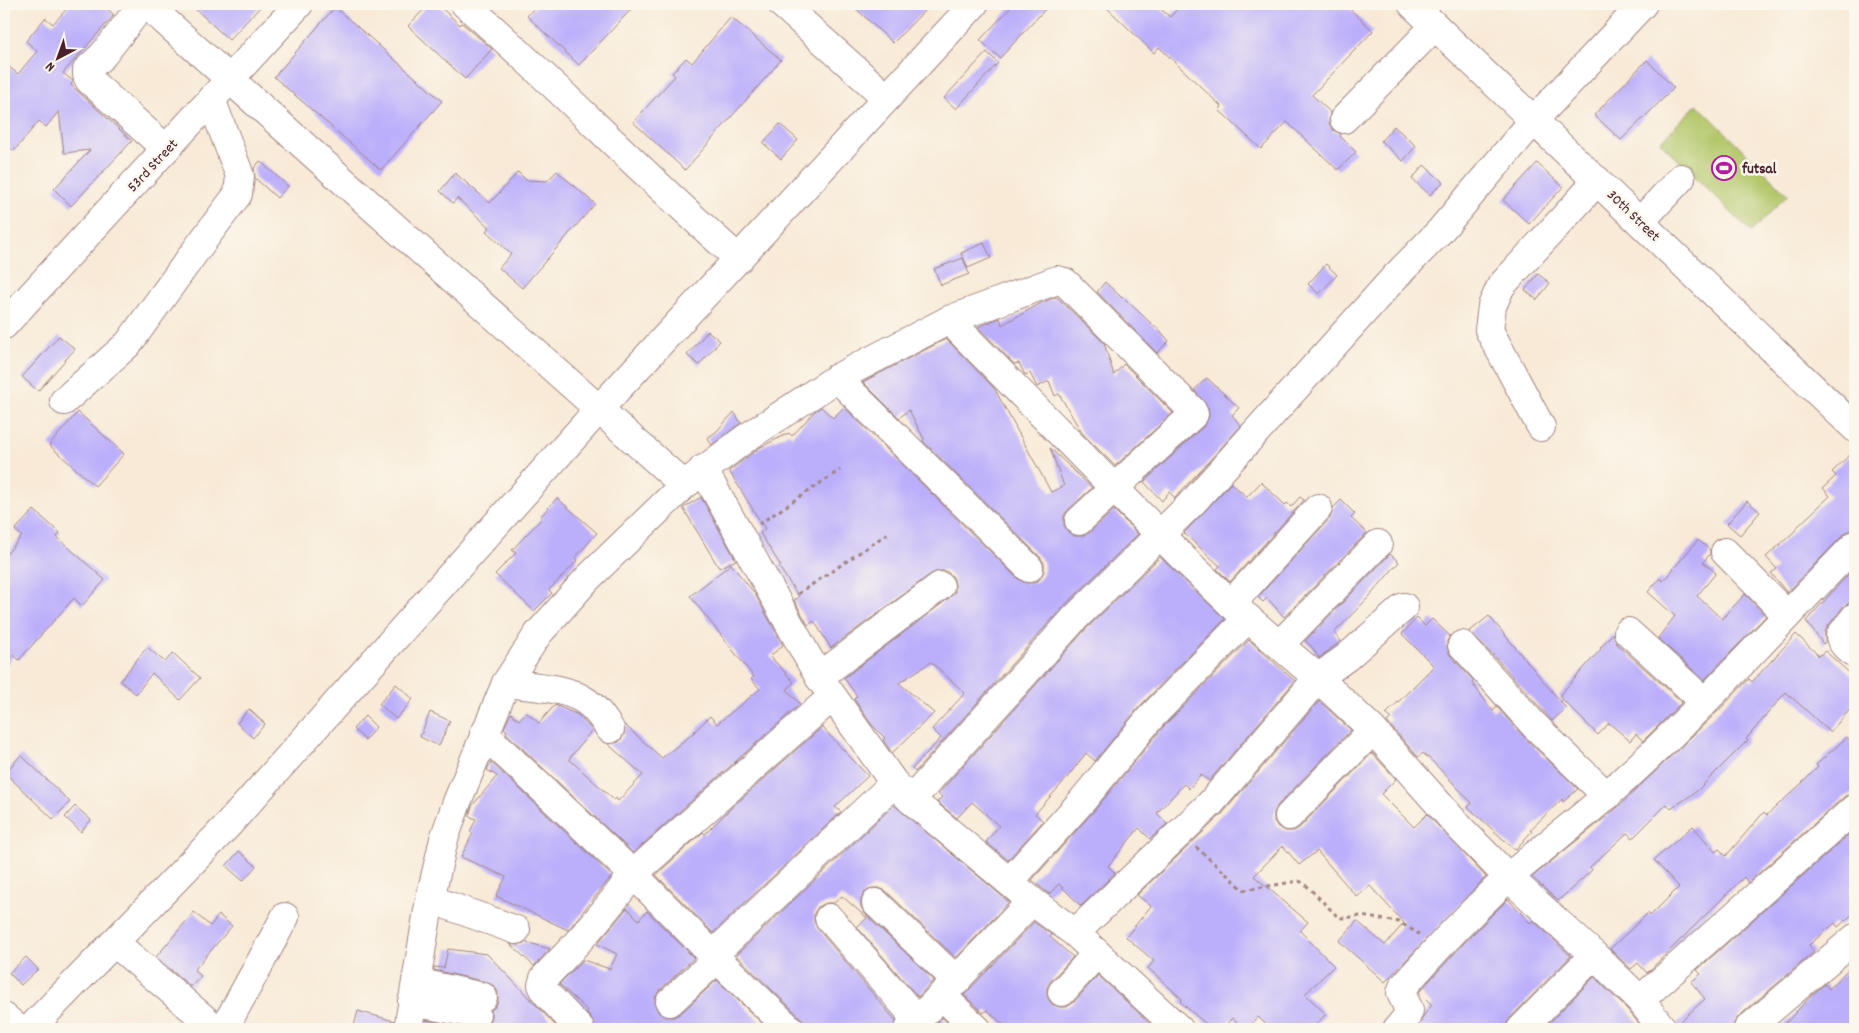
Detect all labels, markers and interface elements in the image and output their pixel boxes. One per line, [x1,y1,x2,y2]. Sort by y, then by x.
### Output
north arrow [32,32,82,82]
text: N [42,56,60,76]
street label: 53rd Street [123,134,184,198]
sports icon: futsal [1711,155,1737,181]
place label: futsal [1741,159,1777,181]
street label: 30th Street [1601,185,1665,248]

